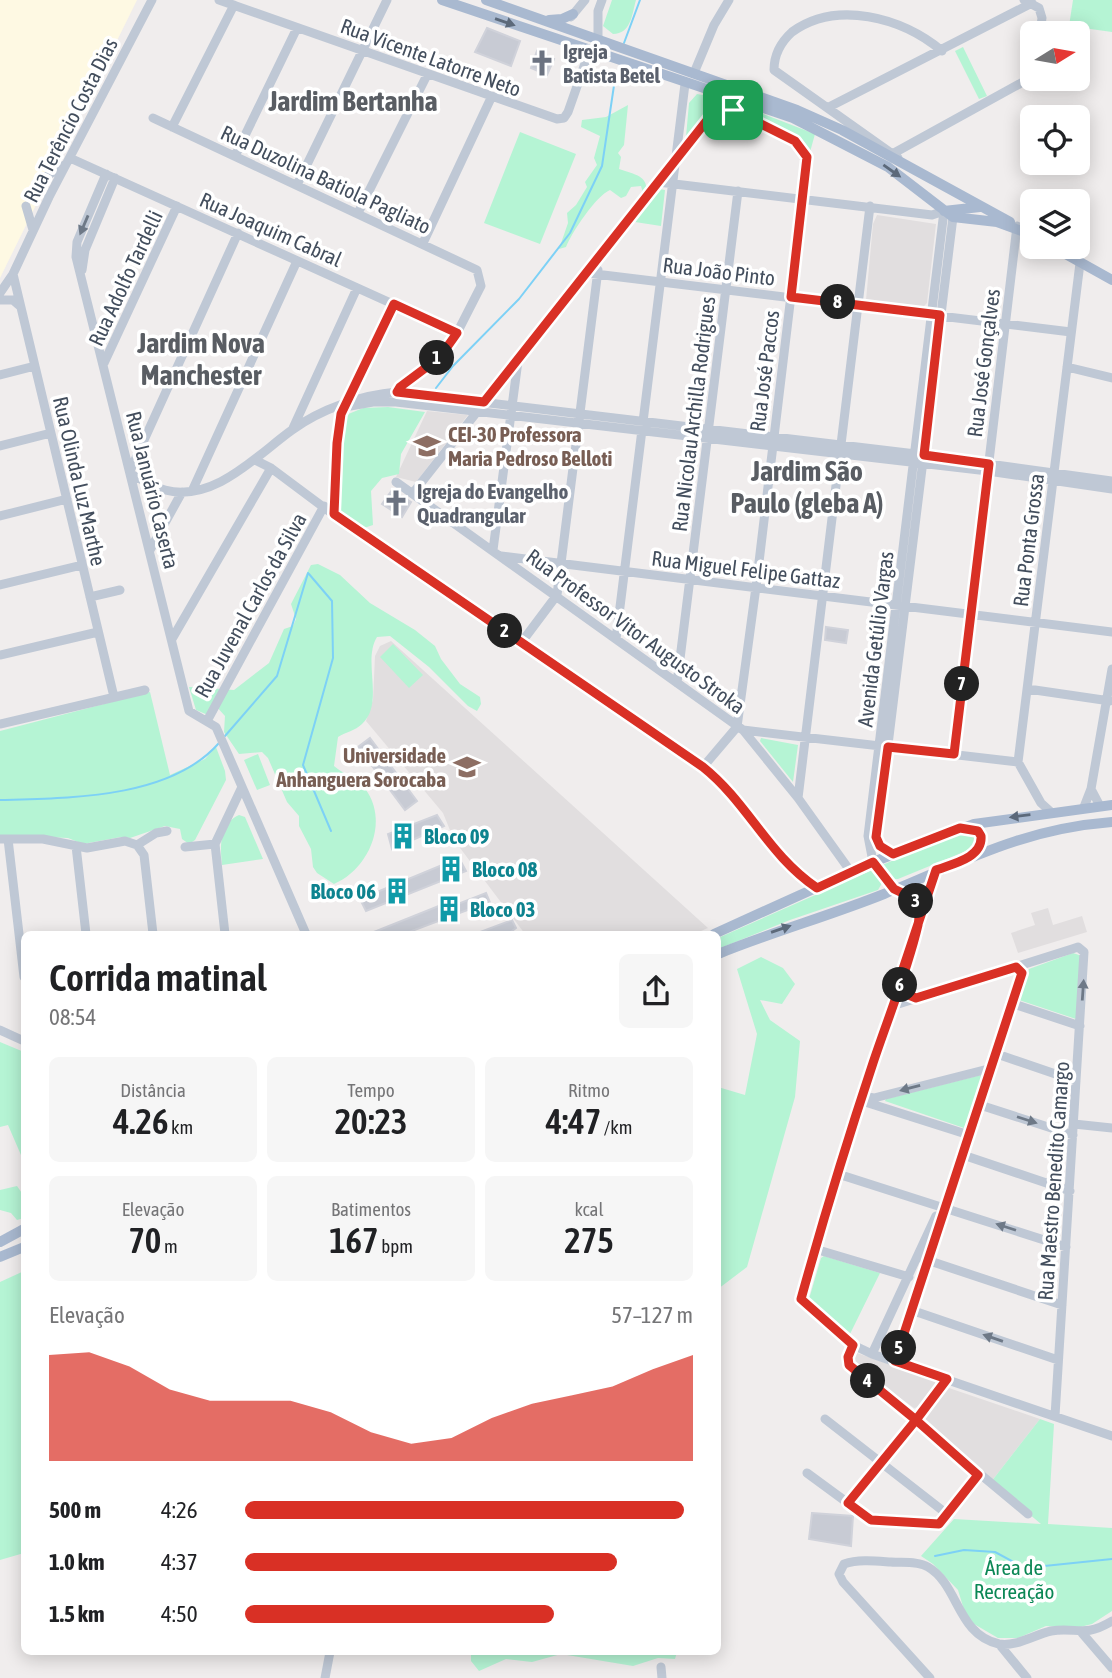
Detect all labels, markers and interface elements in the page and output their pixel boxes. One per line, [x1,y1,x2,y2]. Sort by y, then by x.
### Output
street label: Rua Vicente Latorre Neto [338,13,524,101]
one-way arrow [494,17,515,28]
north arrow [1020,21,1090,91]
map controls [1020,21,1090,259]
street label: Rua Terêncio Costa Dias [18,34,122,206]
place label: Igreja Batista Betel [563,39,661,87]
church icon: Igreja Batista Betel [527,48,557,78]
pin [703,80,763,140]
district label: Jardim Bertanha [267,85,438,117]
icon: arrive [714,91,752,129]
button: locate [1020,105,1090,175]
street label: Rua Duzolina Batiola Pagliato [217,120,435,238]
one-way arrow [883,164,901,178]
street label: Rua Joaquim Cabral [196,187,346,271]
button: layers [1020,189,1090,259]
street label: Rua Adolfo Tardelli [83,206,167,350]
one-way arrow [78,215,89,236]
street label: Rua João Pinto [661,252,777,290]
pin: 8 [820,284,856,320]
street label: Rua José Gonçalves [962,288,1004,438]
text: 8 [833,290,842,312]
street label: Rua Nicolau Archilla Rodrigues [667,295,719,533]
street label: Rua José Paccos [745,309,783,433]
district label: Jardim Nova Manchester [136,327,265,391]
pin: 1 [420,340,454,376]
text: 1 [432,346,441,368]
street label: Rua Olinda Luz Marthe [49,394,111,568]
street label: Rua Januário Caserta [122,409,184,571]
place label: CEI-30 Professora Maria Pedroso Belloti [448,422,612,470]
school or university icon: CEI-30 Professora Maria Pedroso Belloti [412,431,442,461]
district label: Jardim São Paulo (gleba A) [730,455,884,519]
street label: Rua Ponta Grossa [1008,472,1048,608]
place label: Igreja do Evangelho Quadrangular [417,479,569,527]
church icon: Igreja do Evangelho Quadrangular [381,488,411,518]
street label: Rua Juvenal Carlos da Silva [189,509,311,701]
street label: Rua Professor Vitor Augusto Stroka [522,544,750,718]
street label: Rua Miguel Felipe Gattaz [650,546,842,593]
street label: Avenida Getúlio Vargas [852,550,898,728]
pin: 2 [488,614,522,648]
text: 2 [500,619,509,641]
pin: 7 [944,666,979,702]
text: 7 [957,672,966,694]
place label: Universidade Anhanguera Sorocaba [275,743,446,791]
school or university icon: Universidade Anhanguera Sorocaba [452,752,482,782]
one-way arrow [1009,810,1031,821]
building icon: Bloco 09 [388,821,418,851]
place label: Bloco 09 [424,824,490,848]
building icon: Bloco 08 [436,854,466,884]
place label: Bloco 08 [472,857,538,881]
building icon: Bloco 06 [382,876,412,906]
place label: Bloco 06 [311,879,376,903]
pin: 3 [898,884,934,918]
text: 3 [911,889,920,911]
building icon: Bloco 03 [434,894,464,924]
place label: Bloco 03 [470,897,535,921]
one-way arrow [771,923,792,934]
button: share [619,954,693,1028]
text: Corrida matinal [49,956,267,999]
pin: 6 [883,968,918,1002]
text: 6 [895,973,904,995]
one-way arrow [1078,979,1089,1001]
text: 08:54 [49,1004,96,1030]
street label: Rua Maestro Benedito Camargo [1033,1061,1073,1301]
text: Distância [120,1079,186,1101]
text: Tempo [347,1079,395,1101]
text: Ritmo [568,1079,610,1101]
one-way arrow [899,1083,921,1094]
text: 4.26 [113,1101,168,1141]
text: 20:23 [335,1101,407,1141]
text: 4:47 [546,1101,601,1141]
one-way arrow [1016,1115,1037,1126]
text: km [168,1116,193,1138]
text: /km [601,1116,632,1138]
text: Elevação [122,1198,184,1220]
text: Batimentos [331,1198,411,1220]
text: kcal [575,1198,603,1220]
text: 70 [128,1220,161,1260]
text: 167 [329,1220,379,1260]
text: 275 [564,1220,614,1260]
one-way arrow [995,1221,1016,1232]
text: m [161,1235,178,1257]
text: bpm [379,1235,413,1257]
text: Elevação [49,1302,125,1328]
text: 57–127 m [611,1302,693,1328]
pin: 5 [881,1330,916,1366]
one-way arrow [983,1332,1004,1343]
text: 5 [894,1336,903,1358]
pin: 4 [850,1364,886,1398]
text: 4 [863,1369,872,1391]
text: 500 m [49,1497,101,1523]
text: 4:26 [161,1497,198,1523]
text: 1.0 km [49,1549,105,1575]
text: 4:37 [161,1549,198,1575]
park label: Área de Recreação [974,1555,1054,1603]
text: 1.5 km [49,1601,105,1627]
text: 4:50 [161,1601,198,1627]

